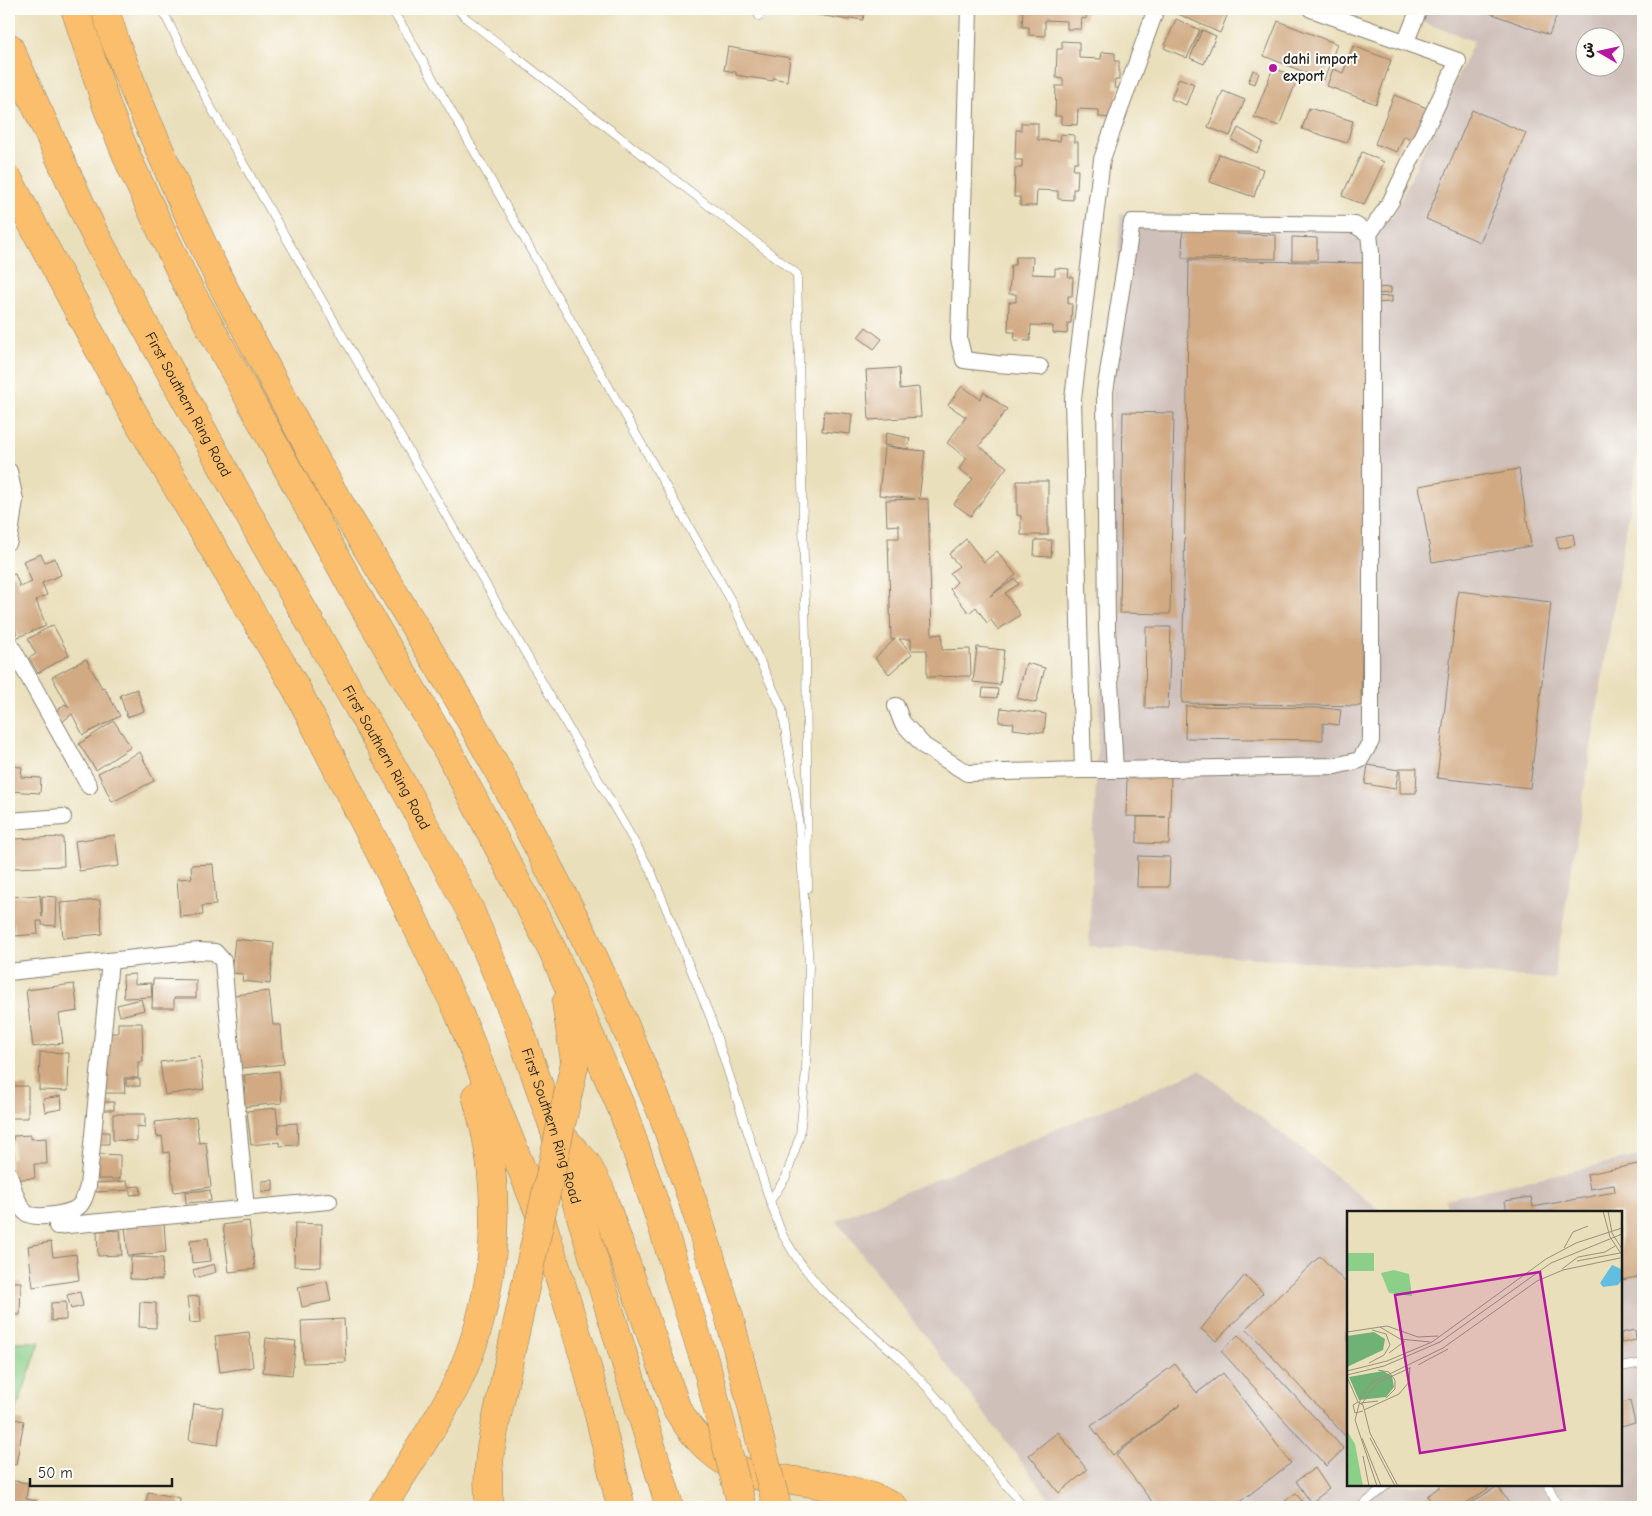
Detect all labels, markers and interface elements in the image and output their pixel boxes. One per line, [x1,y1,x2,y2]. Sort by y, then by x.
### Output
north arrow [1574,28,1624,78]
text: ش [1578,41,1597,59]
place label: dahi import export [1283,50,1359,85]
marker: dahi import export [1267,62,1279,74]
street label: First Southern Ring Road [141,329,235,480]
street label: First Southern Ring Road [339,682,434,833]
street label: First Southern Ring Road [518,1046,585,1206]
inset map [1347,1211,1622,1486]
scale bar [30,1456,172,1488]
text: 50 m [38,1464,73,1482]

